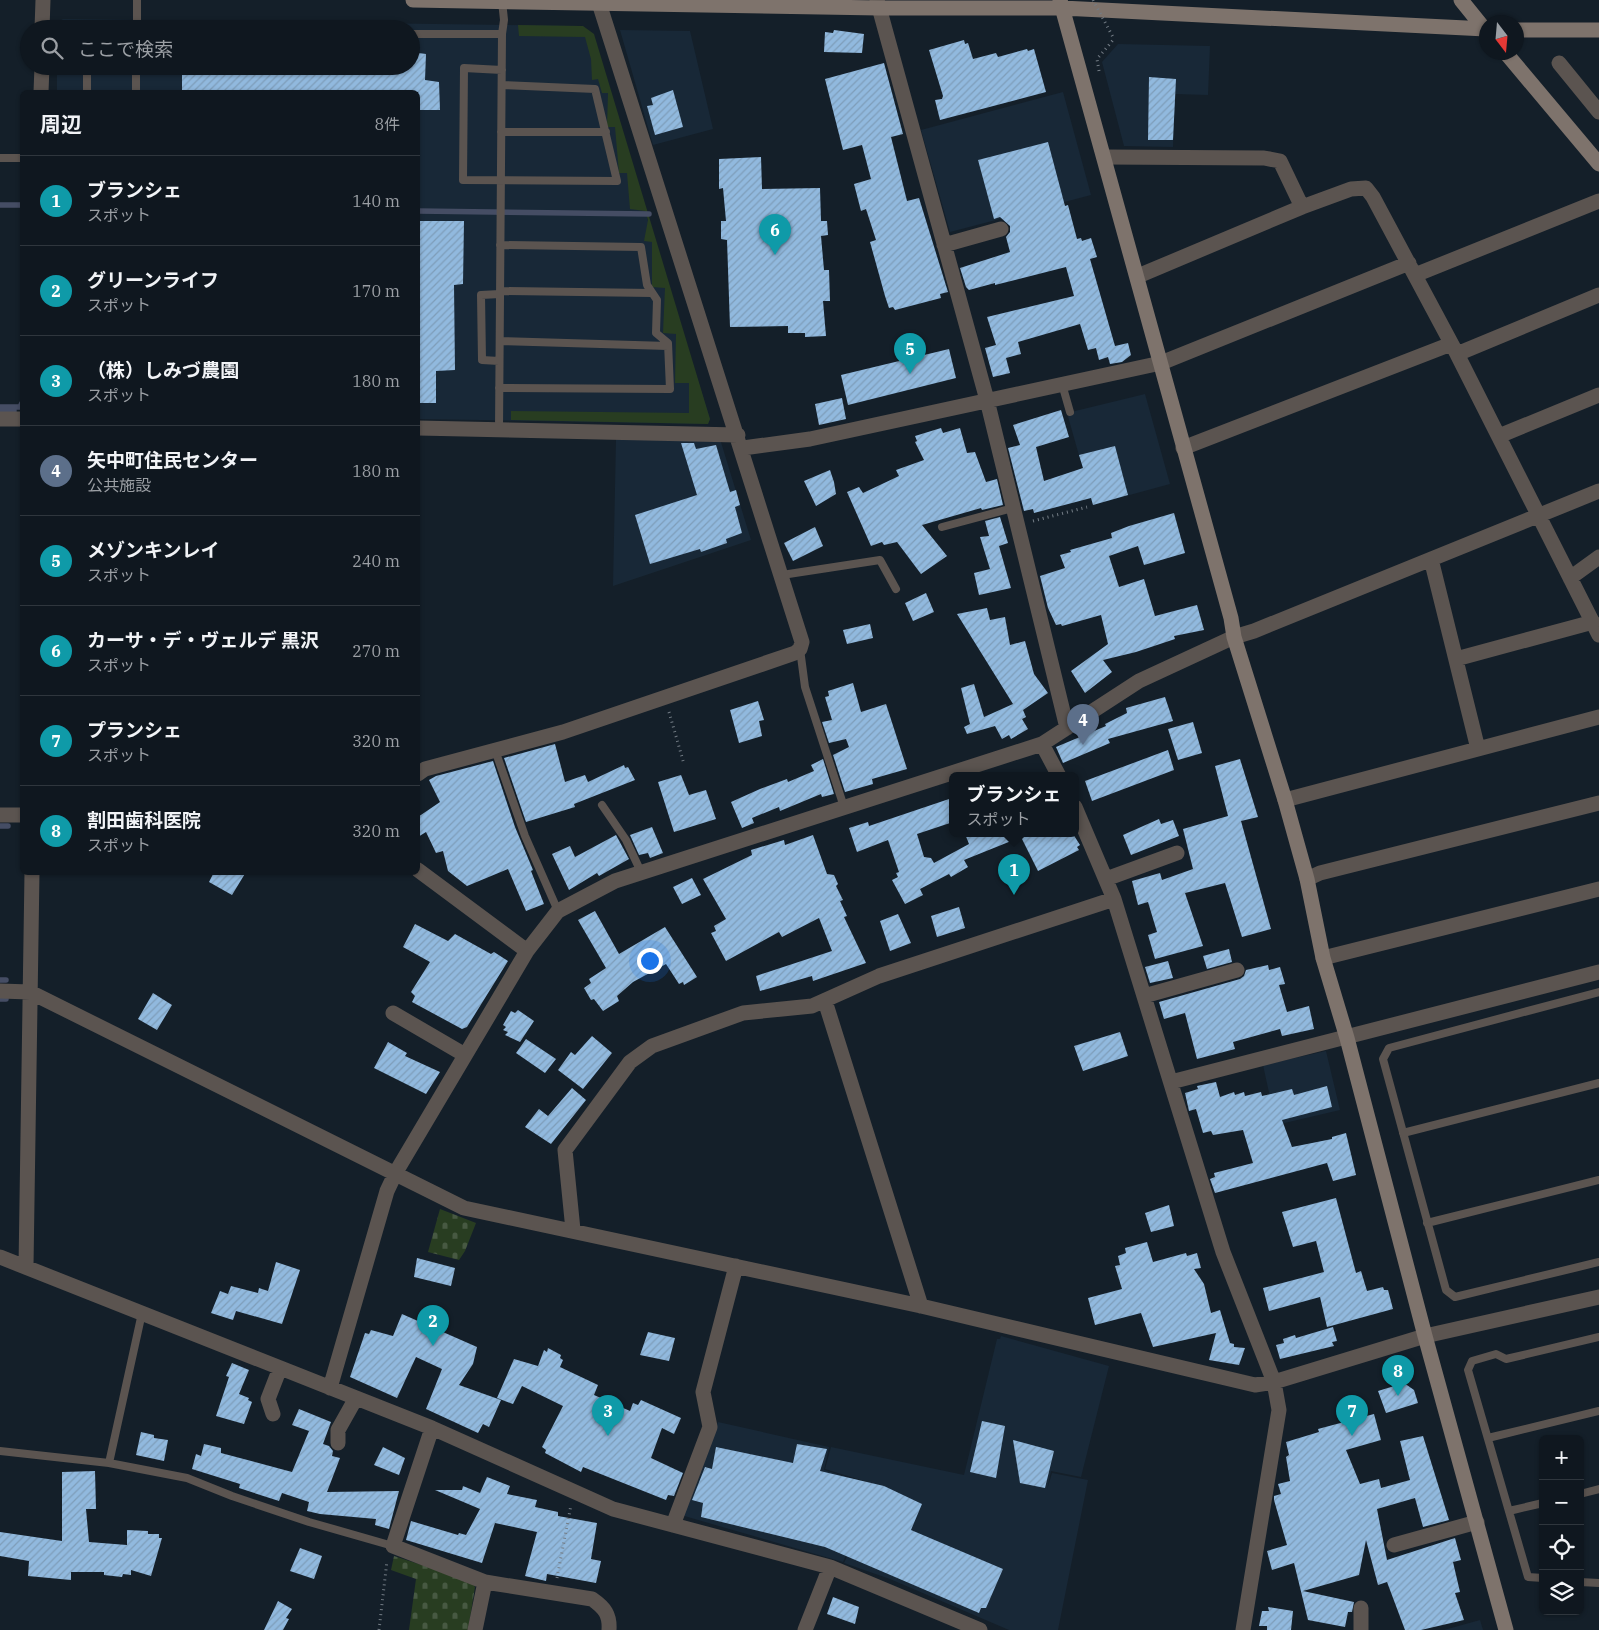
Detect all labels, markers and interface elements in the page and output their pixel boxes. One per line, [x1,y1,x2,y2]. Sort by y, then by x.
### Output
north arrow [1479,15,1524,60]
search box [20,20,420,75]
icon: search [38,34,66,62]
text: ここで検索 [78,37,173,61]
text: 周辺 [40,110,82,138]
text: 8件 [374,114,400,134]
text: ブランシェ [87,178,182,202]
text: 1 [51,191,61,211]
text: 140 m [352,191,400,211]
text: スポット [87,205,151,225]
pin: 6 [759,214,791,255]
text: グリーンライフ [87,268,219,292]
text: 2 [51,281,61,301]
text: 170 m [352,281,400,301]
text: スポット [87,295,151,315]
pin: 5 [894,333,926,374]
text: （株）しみづ農園 [87,358,239,382]
text: 3 [51,371,61,391]
text: 180 m [352,371,400,391]
text: スポット [87,385,151,405]
text: 矢中町住民センター [87,448,258,472]
text: 4 [51,461,61,481]
text: 180 m [352,461,400,481]
text: 公共施設 [87,475,151,495]
text: メゾンキンレイ [87,538,219,562]
text: 5 [51,551,61,571]
text: 240 m [352,551,400,571]
text: スポット [87,565,151,585]
text: カーサ・デ・ヴェルデ 黒沢 [87,628,319,652]
text: 6 [51,641,61,661]
text: 270 m [352,641,400,661]
text: スポット [87,655,151,675]
pin: 4 [1067,704,1099,745]
text: プランシェ [87,718,182,742]
text: 7 [51,731,61,751]
text: 320 m [352,731,400,751]
text: スポット [87,745,151,765]
popup [949,772,1079,837]
text: ブランシェ [966,782,1062,806]
text: 割田歯科医院 [87,808,201,832]
text: スポット [966,809,1031,829]
text: 8 [51,821,61,841]
text: 320 m [352,821,400,841]
text: スポット [87,835,151,855]
pin: 1 [998,854,1030,895]
your location [637,948,663,974]
pin: 2 [417,1305,449,1346]
pin: 8 [1382,1355,1414,1396]
pin: 3 [592,1395,624,1436]
pin: 7 [1336,1395,1368,1436]
map controls [1539,1435,1584,1615]
button: + [1539,1435,1584,1480]
button: − [1539,1480,1584,1525]
button: locate [1539,1525,1584,1570]
button: layers [1539,1570,1584,1615]

